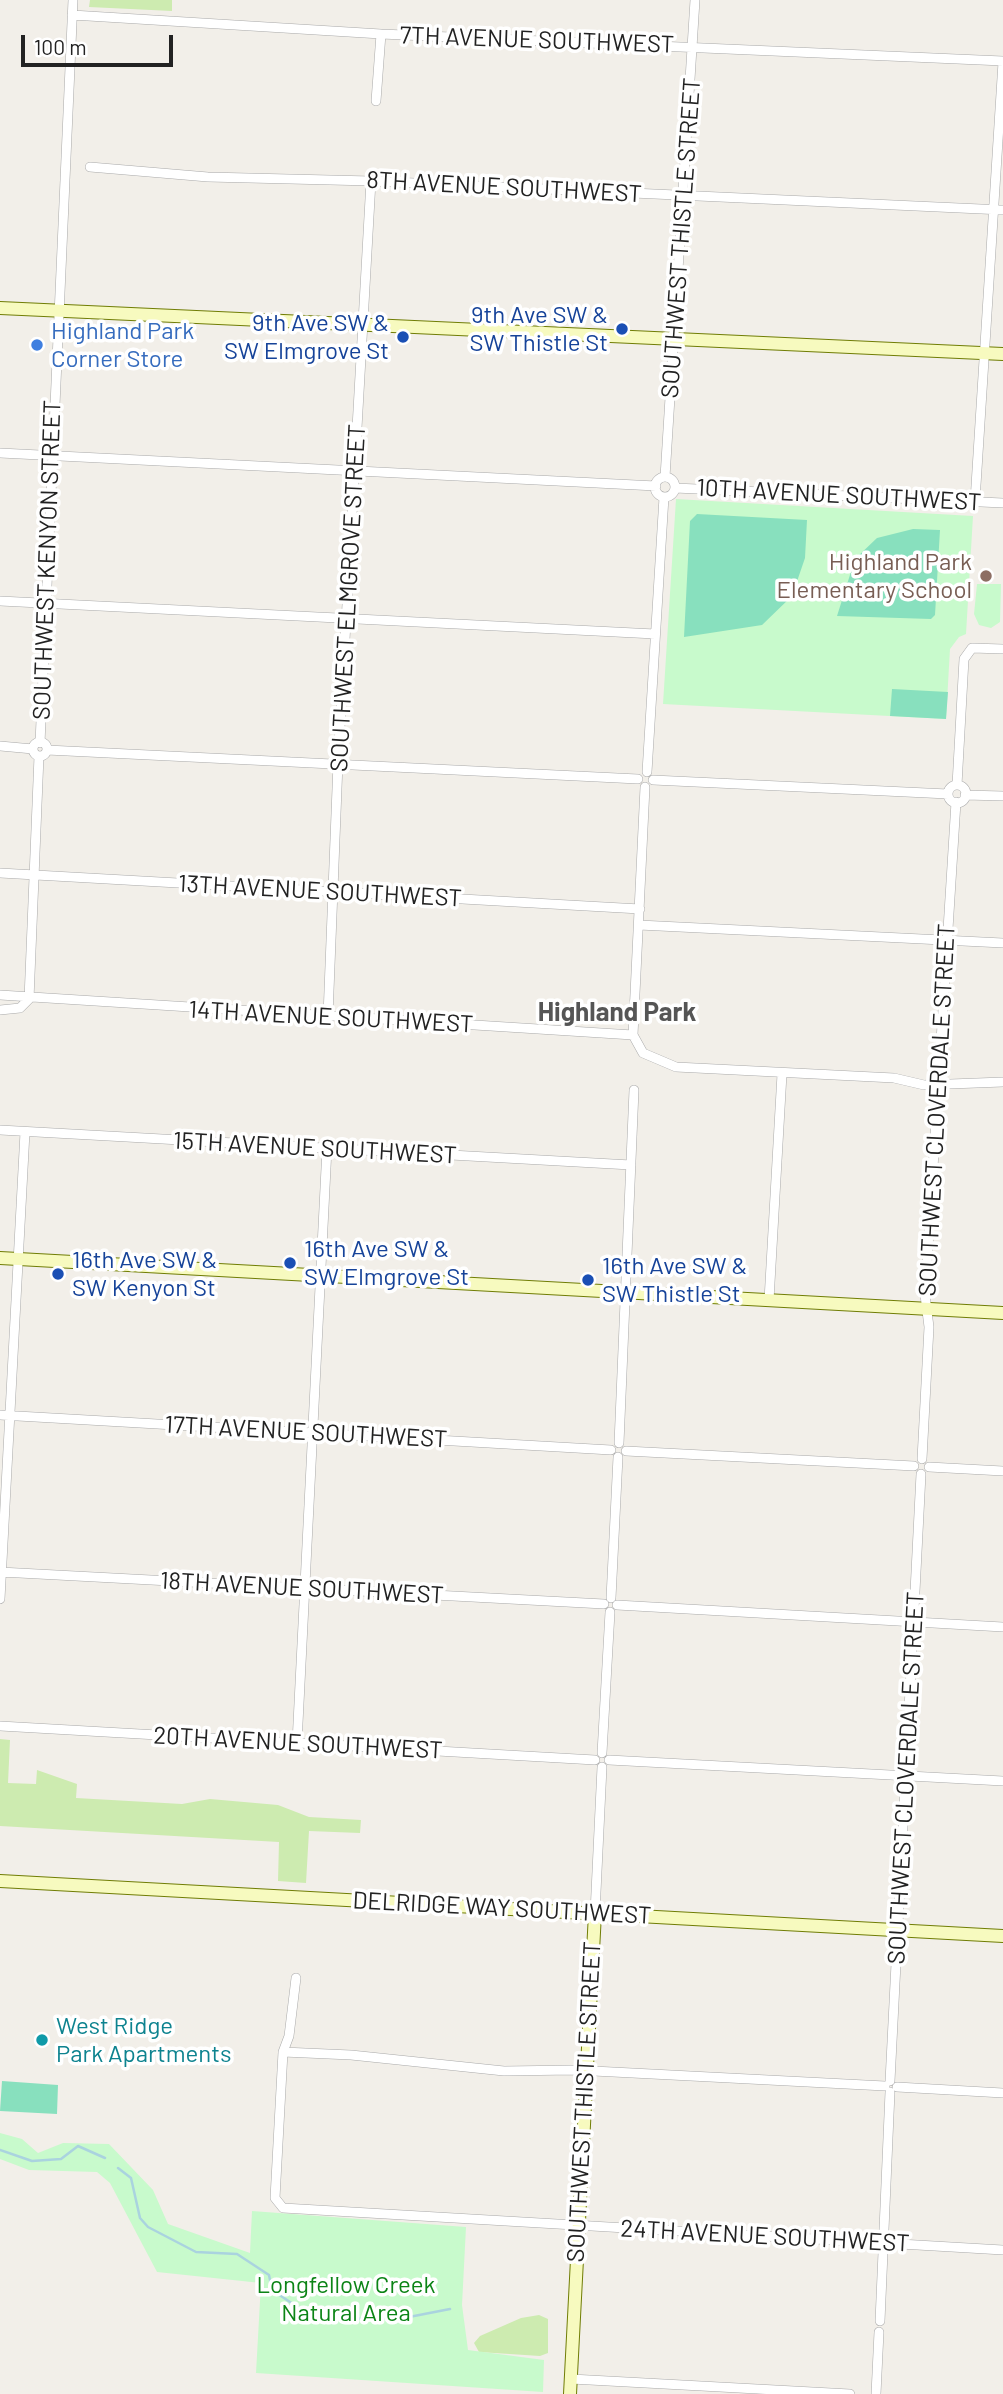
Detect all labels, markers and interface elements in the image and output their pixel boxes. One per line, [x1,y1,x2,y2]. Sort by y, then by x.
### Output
scale bar [24,21,177,65]
street label: 7TH AVENUE SOUTHWEST [399,21,675,59]
text: 100 m [34,34,87,59]
street label: SOUTHWEST THISTLE STREET [655,77,707,399]
street label: 8TH AVENUE SOUTHWEST [366,165,642,209]
place label: 9th Ave SW & SW Thistle St [469,301,608,357]
place label: 9th Ave SW & SW Elmgrove St [224,309,389,365]
place label: Highland Park Corner Store [51,317,194,373]
marker: 9th Ave SW & SW Thistle St [614,321,630,337]
marker: 9th Ave SW & SW Elmgrove St [395,329,411,345]
marker: Highland Park Corner Store [29,337,45,353]
street label: SOUTHWEST KENYON STREET [27,400,67,720]
street label: SOUTHWEST ELMGROVE STREET [325,423,371,773]
street label: 10TH AVENUE SOUTHWEST [696,473,982,517]
place label: Highland Park Elementary School [777,548,972,604]
marker: Highland Park Elementary School [978,568,994,584]
street label: 13TH AVENUE SOUTHWEST [177,869,463,913]
street label: SOUTHWEST CLOVERDALE STREET [913,923,961,1297]
street label: 14TH AVENUE SOUTHWEST [188,995,474,1039]
district label: Highland Park [538,996,696,1028]
street label: 15TH AVENUE SOUTHWEST [172,1126,458,1170]
place label: 16th Ave SW & SW Elmgrove St [304,1235,469,1291]
place label: 16th Ave SW & SW Kenyon St [72,1246,217,1302]
place label: 16th Ave SW & SW Thistle St [602,1252,747,1308]
marker: 16th Ave SW & SW Elmgrove St [282,1255,298,1271]
marker: 16th Ave SW & SW Kenyon St [50,1266,66,1282]
marker: 16th Ave SW & SW Thistle St [580,1272,596,1288]
street label: 17TH AVENUE SOUTHWEST [164,1410,448,1454]
street label: 18TH AVENUE SOUTHWEST [159,1566,445,1610]
street label: SOUTHWEST CLOVERDALE STREET [882,1591,930,1965]
street label: 20TH AVENUE SOUTHWEST [153,1721,443,1765]
street label: DELRIDGE WAY SOUTHWEST [352,1886,652,1930]
street label: SOUTHWEST THISTLE STREET [561,1941,607,2263]
place label: West Ridge Park Apartments [56,2012,232,2068]
marker: West Ridge Park Apartments [34,2032,50,2048]
street label: 24TH AVENUE SOUTHWEST [620,2214,910,2258]
park label: Longfellow Creek Natural Area [256,2271,436,2327]

